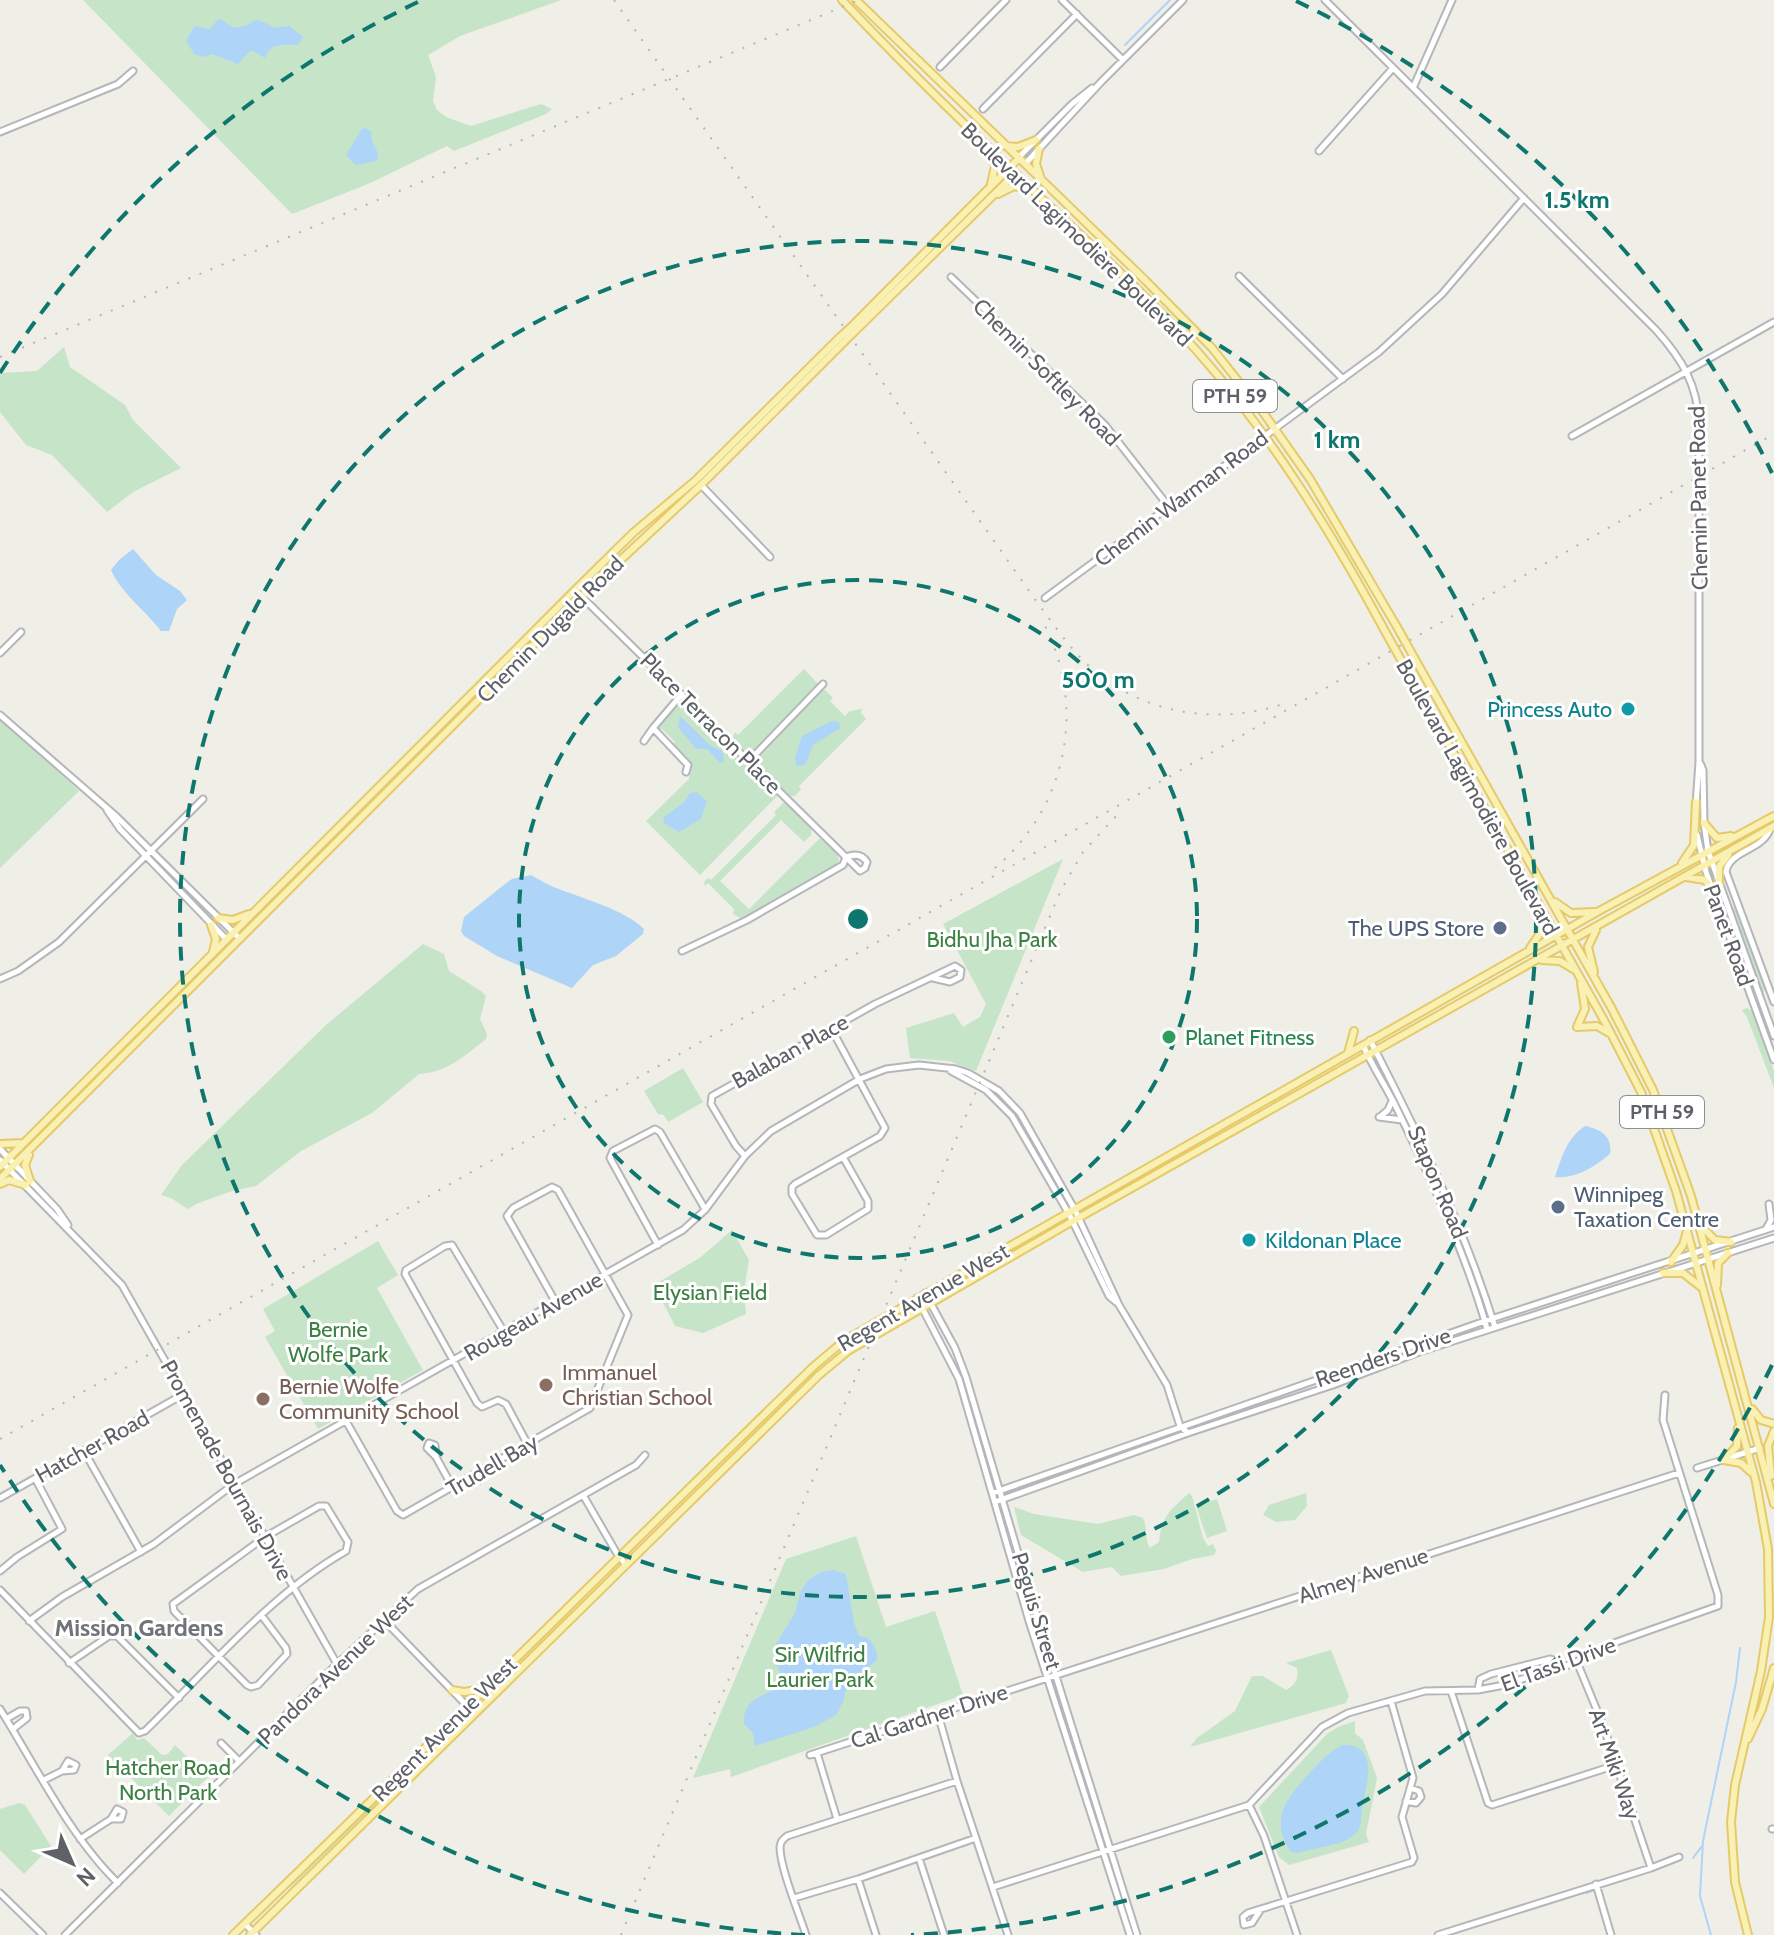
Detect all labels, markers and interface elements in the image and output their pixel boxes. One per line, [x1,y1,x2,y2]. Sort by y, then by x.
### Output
street label: Boulevard Lagimodière Boulevard [955,117,1198,352]
text: 1.5 km [1545,185,1609,214]
street label: Chemin Softley Road [967,293,1126,452]
road number: PTH 59 [1193,380,1277,412]
street label: Chemin Panet Road [1683,406,1714,590]
street label: Chemin Warman Road [1089,424,1273,572]
text: 1 km [1314,425,1360,454]
street label: Chemin Dugald Road [471,550,629,708]
street label: Place Terracon Place [635,647,787,799]
street label: Boulevard Lagimodière Boulevard [1390,655,1565,940]
text: 500 m [1061,665,1135,694]
place label: Princess Auto [1487,696,1612,723]
marker: Princess Auto [1619,700,1637,718]
street label: Panet Road [1698,881,1759,990]
centre of rings [844,905,872,933]
place label: The UPS Store [1348,915,1484,942]
marker: The UPS Store [1491,919,1509,937]
park label: Bidhu Jha Park [927,926,1058,953]
street label: Balaban Place [727,1008,853,1094]
place label: Planet Fitness [1185,1024,1314,1051]
marker: Planet Fitness [1160,1028,1178,1046]
road number: PTH 59 [1620,1096,1704,1128]
street label: Stapon Road [1402,1122,1473,1243]
place label: Winnipeg Taxation Centre [1574,1181,1719,1233]
marker: Winnipeg Taxation Centre [1549,1198,1567,1216]
place label: Kildonan Place [1265,1227,1401,1254]
marker: Kildonan Place [1240,1231,1258,1249]
street label: Regent Avenue West [833,1237,1014,1357]
street label: Rougeau Avenue [459,1266,607,1367]
park label: Elysian Field [653,1279,767,1306]
park label: Bernie Wolfe Park [288,1316,388,1368]
street label: Reenders Drive [1312,1322,1454,1393]
street label: Promenade Bournais Drive [155,1355,298,1585]
place label: Immanuel Christian School [562,1359,713,1411]
place label: Bernie Wolfe Community School [279,1373,460,1425]
marker: Immanuel Christian School [537,1376,555,1394]
marker: Bernie Wolfe Community School [254,1390,272,1408]
street label: Hatcher Road [31,1404,154,1489]
street label: Trudell Bay [442,1428,543,1502]
street label: Almey Avenue [1295,1542,1431,1609]
street label: Peguis Street [1006,1549,1067,1674]
street label: Pandora Avenue West [253,1588,419,1750]
district label: Mission Gardens [55,1613,223,1642]
street label: El Tassi Drive [1497,1631,1619,1698]
park label: Sir Wilfrid Laurier Park [766,1641,874,1693]
street label: Regent Avenue West [366,1651,523,1807]
street label: Cal Gardner Drive [847,1678,1011,1755]
street label: Art Miki Way [1583,1705,1646,1823]
park label: Hatcher Road North Park [105,1754,231,1806]
north arrow [32,1823,112,1903]
text: N [71,1862,101,1892]

